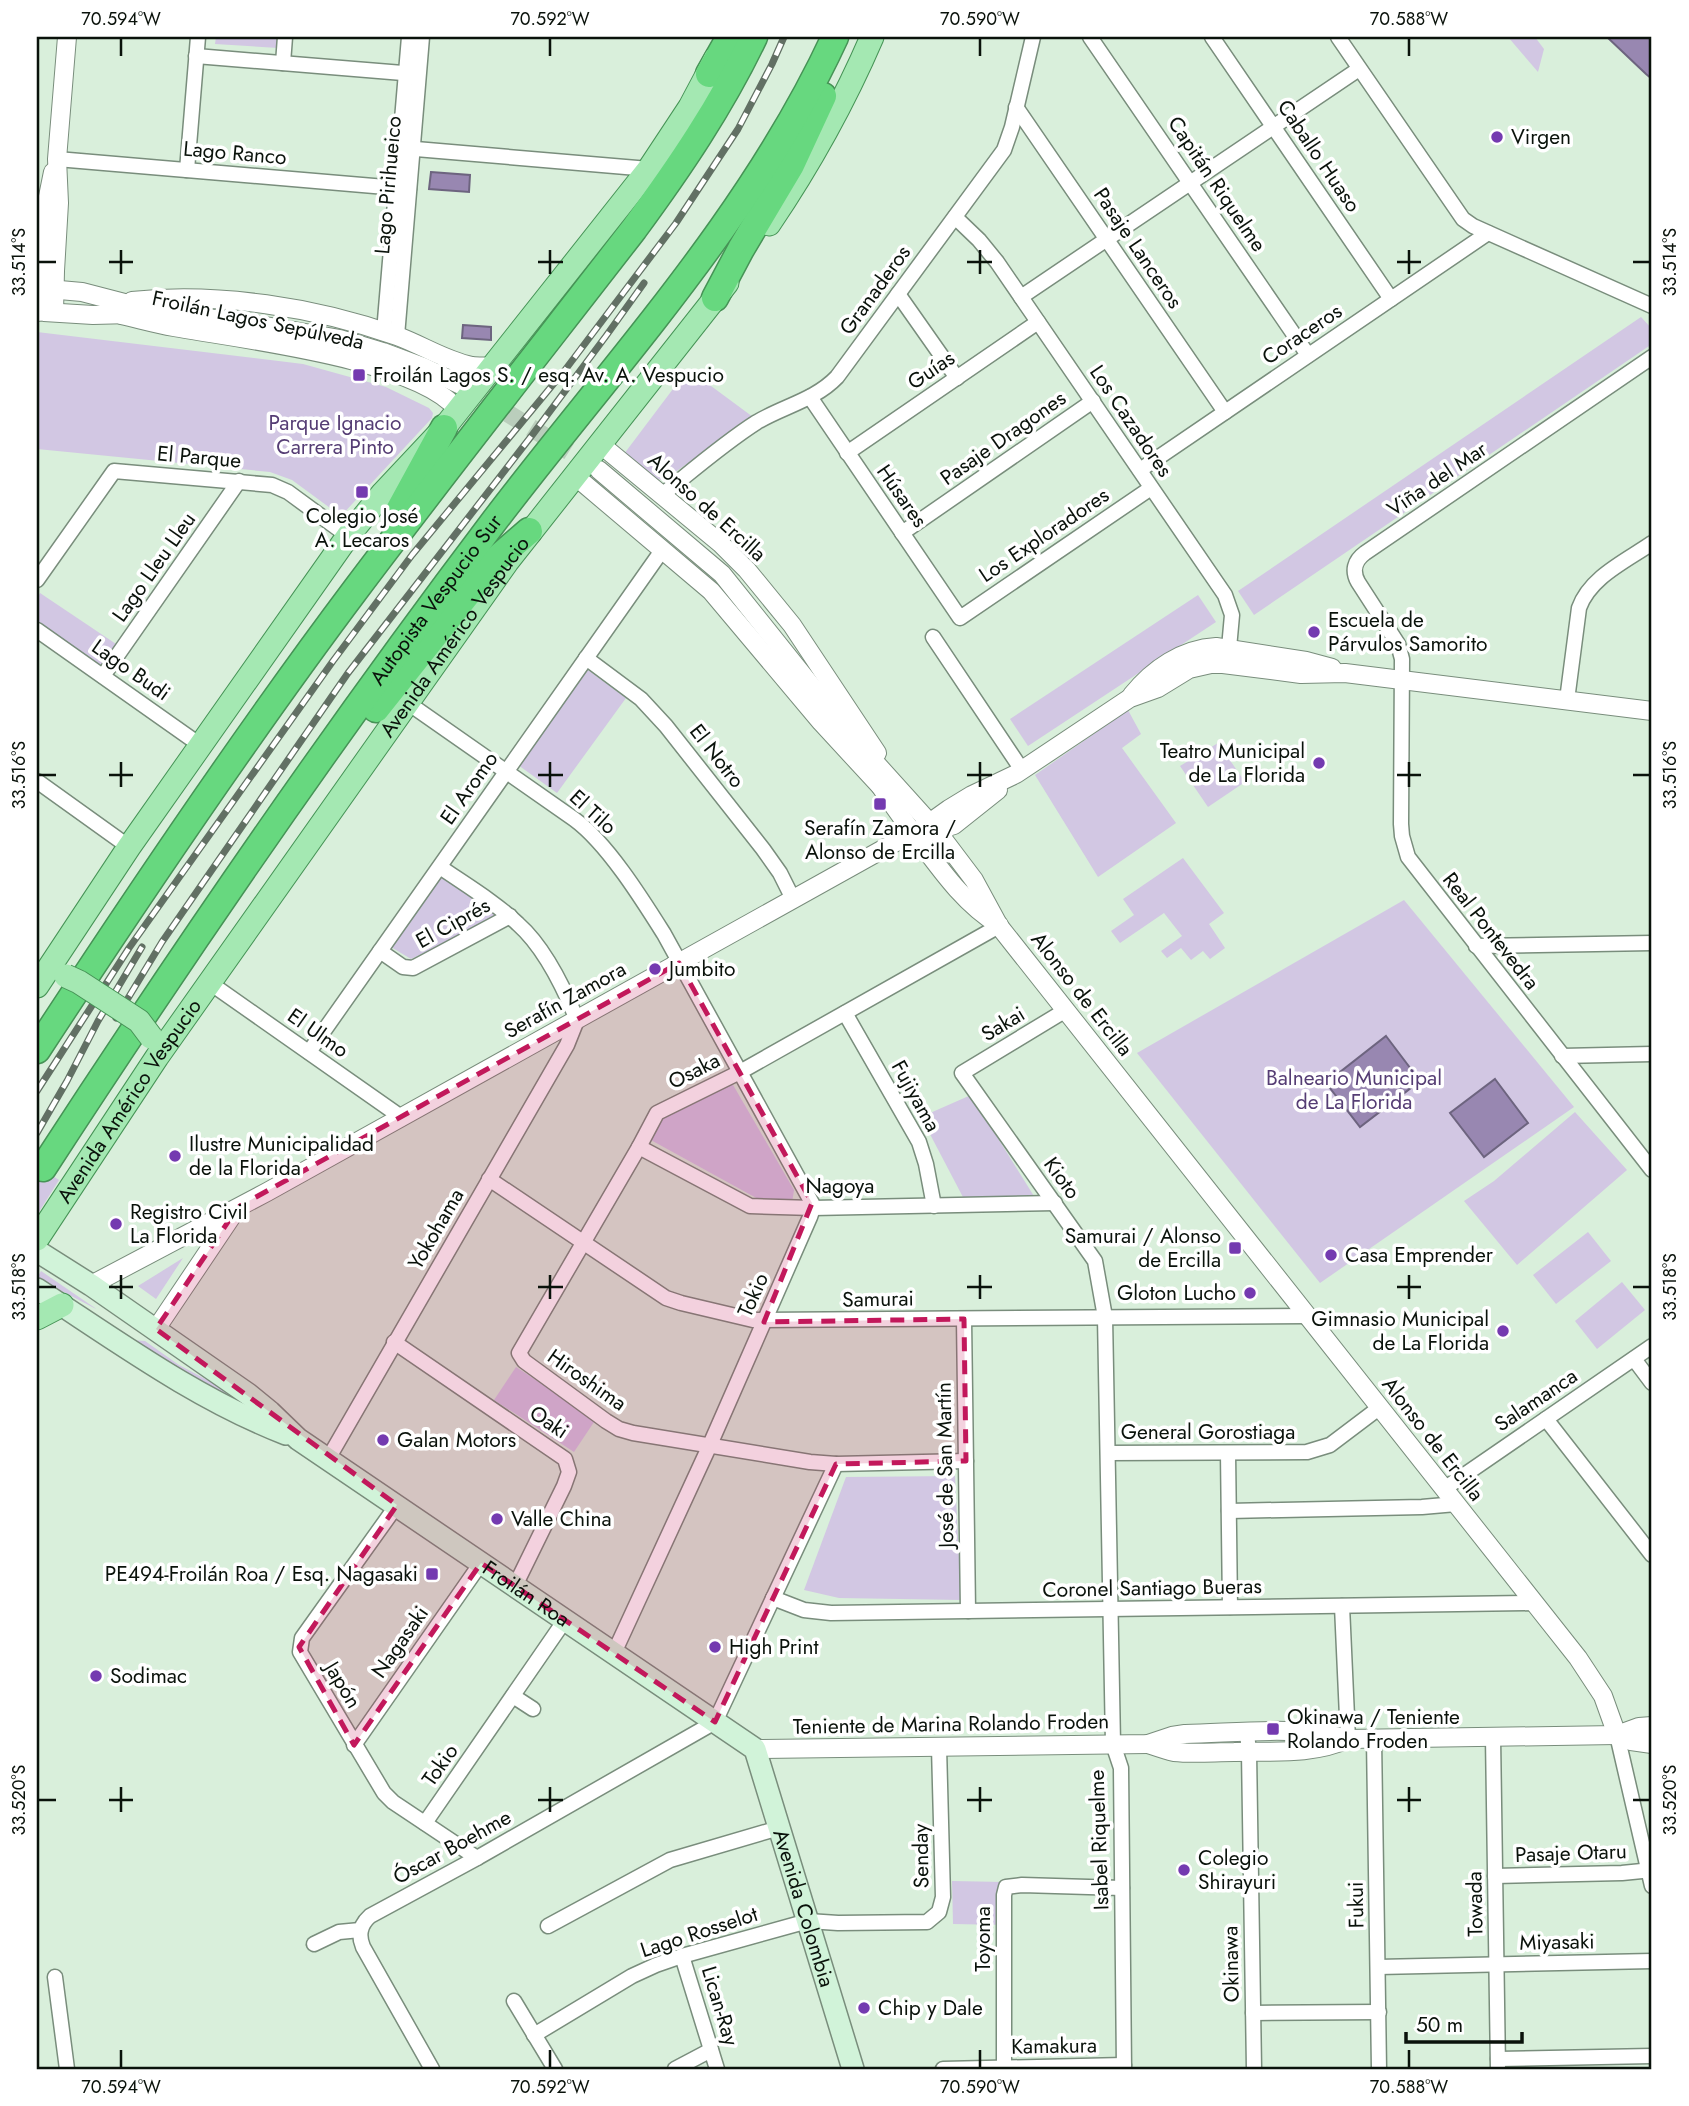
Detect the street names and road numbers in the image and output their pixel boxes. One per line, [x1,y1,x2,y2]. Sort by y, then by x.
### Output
street label: Caballo Huaso [1270,94,1368,218]
street label: Capitán Riquelme [1161,110,1274,258]
street label: Lago Pirihueico [367,115,409,255]
street label: Lago Ranco [182,134,288,172]
street label: Pasaje Lanceros [1086,182,1190,314]
street label: Granaderos [832,239,918,341]
street label: Froilán Lagos Sepúlveda [149,283,367,357]
street label: Coraceros [1256,296,1348,372]
street label: Guías [901,343,961,397]
street label: Los Cazadores [1082,359,1180,483]
street label: Pasaje Dragones [934,383,1072,493]
street label: Viña del Mar [1381,434,1494,524]
street label: El Parque [156,438,243,476]
street label: Alonso de Ercilla [641,446,773,568]
street label: Húsares [869,458,935,534]
street label: Los Exploradores [973,480,1115,590]
street label: Lago Lleu Lleu [105,506,203,628]
street label: Autopista Vespucio Sur [363,507,510,691]
street label: Avenida Américo Vespucio [373,530,537,743]
street label: Lago Budi [86,632,176,708]
street label: El Notro [682,718,752,794]
street label: El Aromo [433,746,505,830]
street label: El Tilo [563,783,623,841]
street label: Real Pontevedra [1436,866,1546,996]
street label: El Ciprés [410,890,496,956]
street label: Alonso de Ercilla [1024,926,1140,1062]
street label: Serafín Zamora [499,954,631,1046]
street label: Avenida Américo Vespucio [50,993,209,1209]
street label: Sakai [975,999,1031,1049]
street label: El Ulmo [281,1001,355,1065]
street label: Osaka [663,1045,725,1097]
street label: Fujiyama [884,1055,948,1137]
street label: Kioto [1037,1151,1087,1205]
street label: Nagoya [806,1171,874,1201]
street label: Yokohama [401,1183,471,1275]
street label: Tokio [730,1268,776,1322]
street label: Samurai [842,1283,914,1315]
street label: Hiroshima [541,1342,633,1418]
street label: Salamanca [1489,1361,1583,1439]
street label: Alonso de Ercilla [1375,1371,1491,1507]
street label: José de San Martín [929,1382,961,1551]
street label: Oaki [523,1398,575,1446]
street label: General Gorostiaga [1121,1417,1295,1447]
street label: Froilán Roa [477,1553,576,1634]
street label: Coronel Santiago Bueras [1042,1571,1262,1605]
street label: Nagasaki [364,1600,436,1684]
street label: Japón [316,1653,369,1714]
street label: Teniente de Marina Rolando Froden [793,1706,1109,1742]
street label: Tokio [415,1738,465,1792]
street label: Isabel Riquelme [1082,1769,1116,1911]
street label: Óscar Boehme [387,1802,517,1892]
street label: Senday [905,1823,937,1889]
street label: Avenida Colombia [765,1826,842,1991]
street label: Pasaje Otaru [1515,1836,1627,1870]
street label: Towada [1459,1871,1491,1937]
street label: Fukui [1341,1881,1371,1929]
street label: Lago Rosselot [637,1899,761,1965]
street label: Toyoma [968,1906,998,1972]
street label: Okinawa [1215,1925,1247,2003]
street label: Miyasaki [1519,1926,1595,1958]
street label: Lican-Ray [694,1963,746,2050]
street label: Kamakura [1011,2030,1097,2062]

